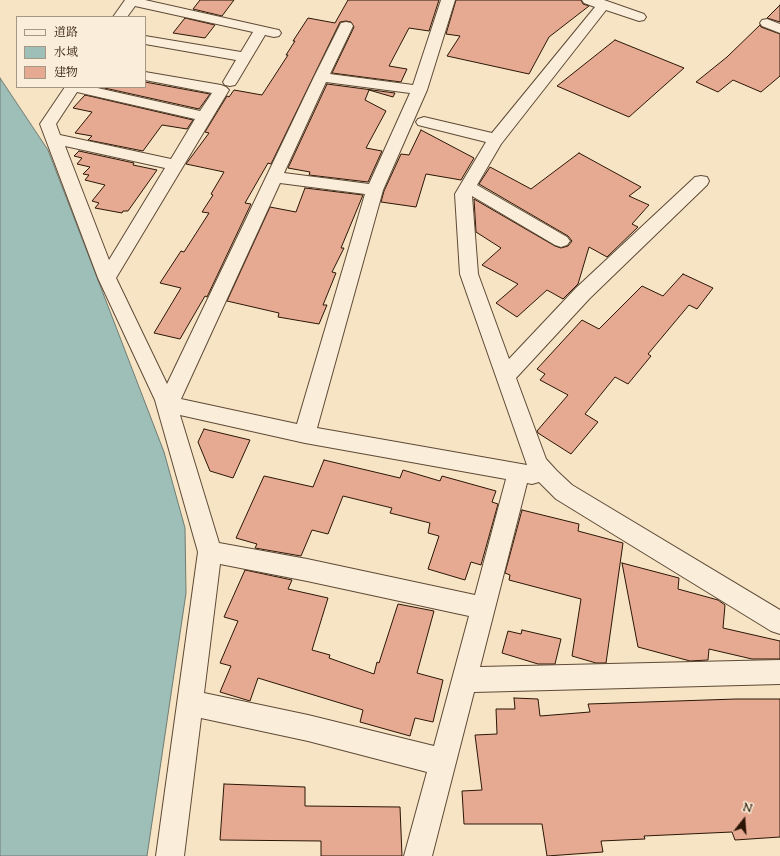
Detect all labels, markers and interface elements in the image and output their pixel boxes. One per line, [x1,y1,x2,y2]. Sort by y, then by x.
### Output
legend [16,16,146,88]
text: 道路 [54,24,78,42]
text: 水域 [54,44,78,62]
text: 建物 [54,64,78,82]
north arrow [724,800,764,840]
text: N [741,800,754,817]

